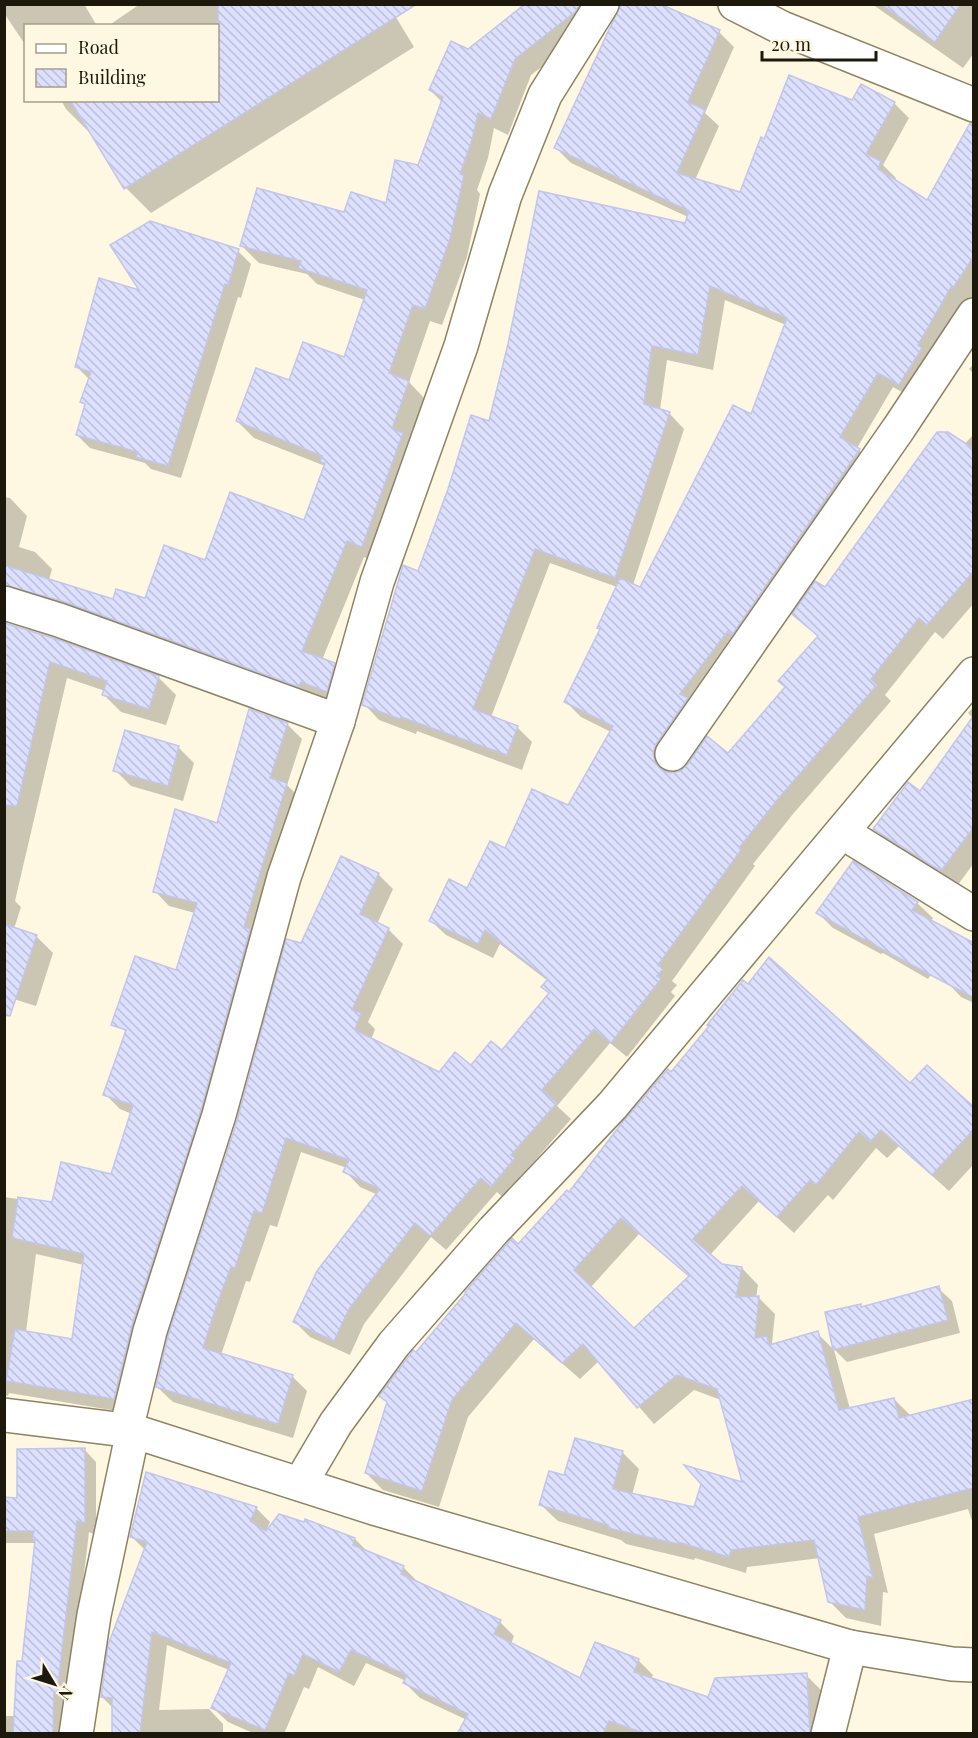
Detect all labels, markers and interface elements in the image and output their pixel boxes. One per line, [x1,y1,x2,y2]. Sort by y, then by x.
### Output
legend [24,24,219,102]
scale bar [762,24,876,62]
text: 20 m [771,32,811,56]
text: Road [78,35,119,59]
text: Building [78,65,146,89]
north arrow [24,1654,84,1714]
text: N [54,1683,78,1705]

